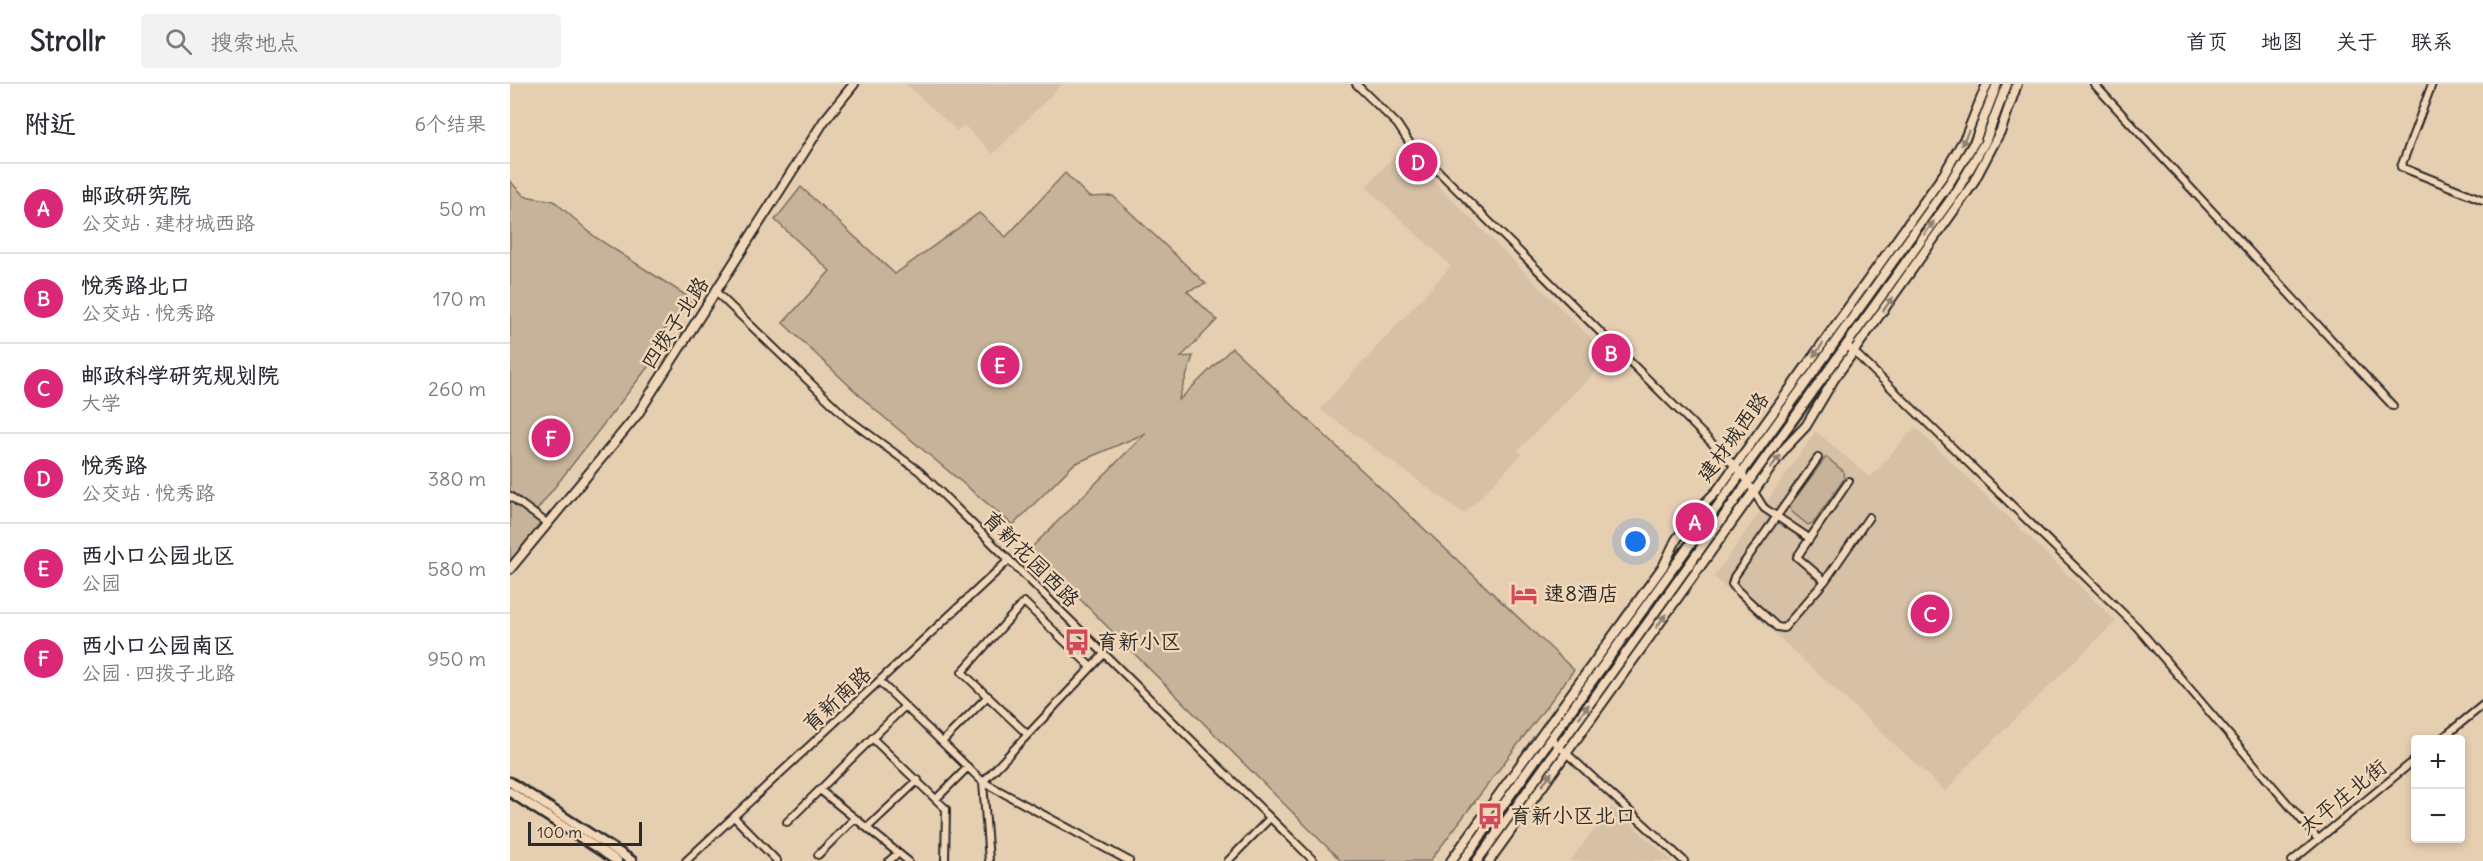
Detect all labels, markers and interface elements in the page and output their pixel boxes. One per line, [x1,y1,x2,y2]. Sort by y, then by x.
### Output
search box [141,14,561,68]
text: Strollr [30,23,105,59]
icon: search [162,25,195,58]
text: 搜索地点 [210,28,298,56]
text: 首页 [2186,28,2228,55]
text: 地图 [2261,28,2303,55]
text: 关于 [2336,28,2378,55]
text: 联系 [2411,28,2453,55]
text: 附近 [24,107,76,140]
text: 6个结果 [414,111,486,136]
one-way arrow [1960,130,1970,147]
pin: D [1398,140,1438,184]
text: 邮政研究院 [81,181,191,209]
text: A [37,196,50,221]
text: 50 m [439,196,486,221]
text: 公交站 · 建材城西路 [81,210,255,235]
one-way arrow [1923,221,1935,236]
text: 悦秀路北口 [81,271,191,299]
street label: 四拨子北路 [635,271,714,374]
text: B [37,286,50,311]
text: 170 m [433,286,486,311]
one-way arrow [1881,297,1893,312]
text: 公交站 · 悦秀路 [81,300,215,325]
pin: B [1592,330,1630,376]
pin: E [980,342,1020,388]
one-way arrow [1812,342,1824,358]
text: 邮政科学研究规划院 [81,361,279,389]
text: C [37,376,50,401]
text: 260 m [428,376,486,401]
street label: 建材城西路 [1691,386,1774,487]
text: 大学 [81,390,121,415]
pin: F [532,416,570,460]
text: 悦秀路 [81,451,147,479]
one-way arrow [1768,455,1780,470]
text: D [36,466,51,491]
text: 380 m [428,466,486,491]
text: 公交站 · 悦秀路 [81,480,215,505]
pin: A [1676,500,1714,544]
street label: 育新花园西路 [977,505,1085,613]
your location [1621,527,1650,556]
text: 西小口公园北区 [81,541,235,569]
text: E [38,556,49,581]
text: 580 m [428,556,486,581]
text: 公园 [81,570,121,595]
hotel icon: 速8酒店 [1509,579,1539,609]
place label: 速8酒店 [1544,580,1619,607]
pin: C [1910,592,1950,636]
one-way arrow [1655,613,1667,629]
bus stop icon: 育新小区 [1062,627,1092,657]
place label: 育新小区 [1097,628,1181,655]
text: 西小口公园南区 [81,631,235,659]
text: F [38,646,49,671]
text: 950 m [428,646,486,671]
text: 公园 · 四拨子北路 [81,660,235,685]
street label: 育新南路 [797,660,877,737]
one-way arrow [1578,703,1590,719]
map controls [2411,735,2465,843]
button: + [2411,735,2465,789]
street label: 太平庄北街 [2293,753,2392,840]
one-way arrow [1541,772,1553,787]
button: − [2411,789,2465,843]
bus stop icon: 育新小区北口 [1475,801,1505,831]
place label: 育新小区北口 [1510,802,1636,829]
scale bar [528,819,642,846]
text: 100 m [537,822,582,842]

